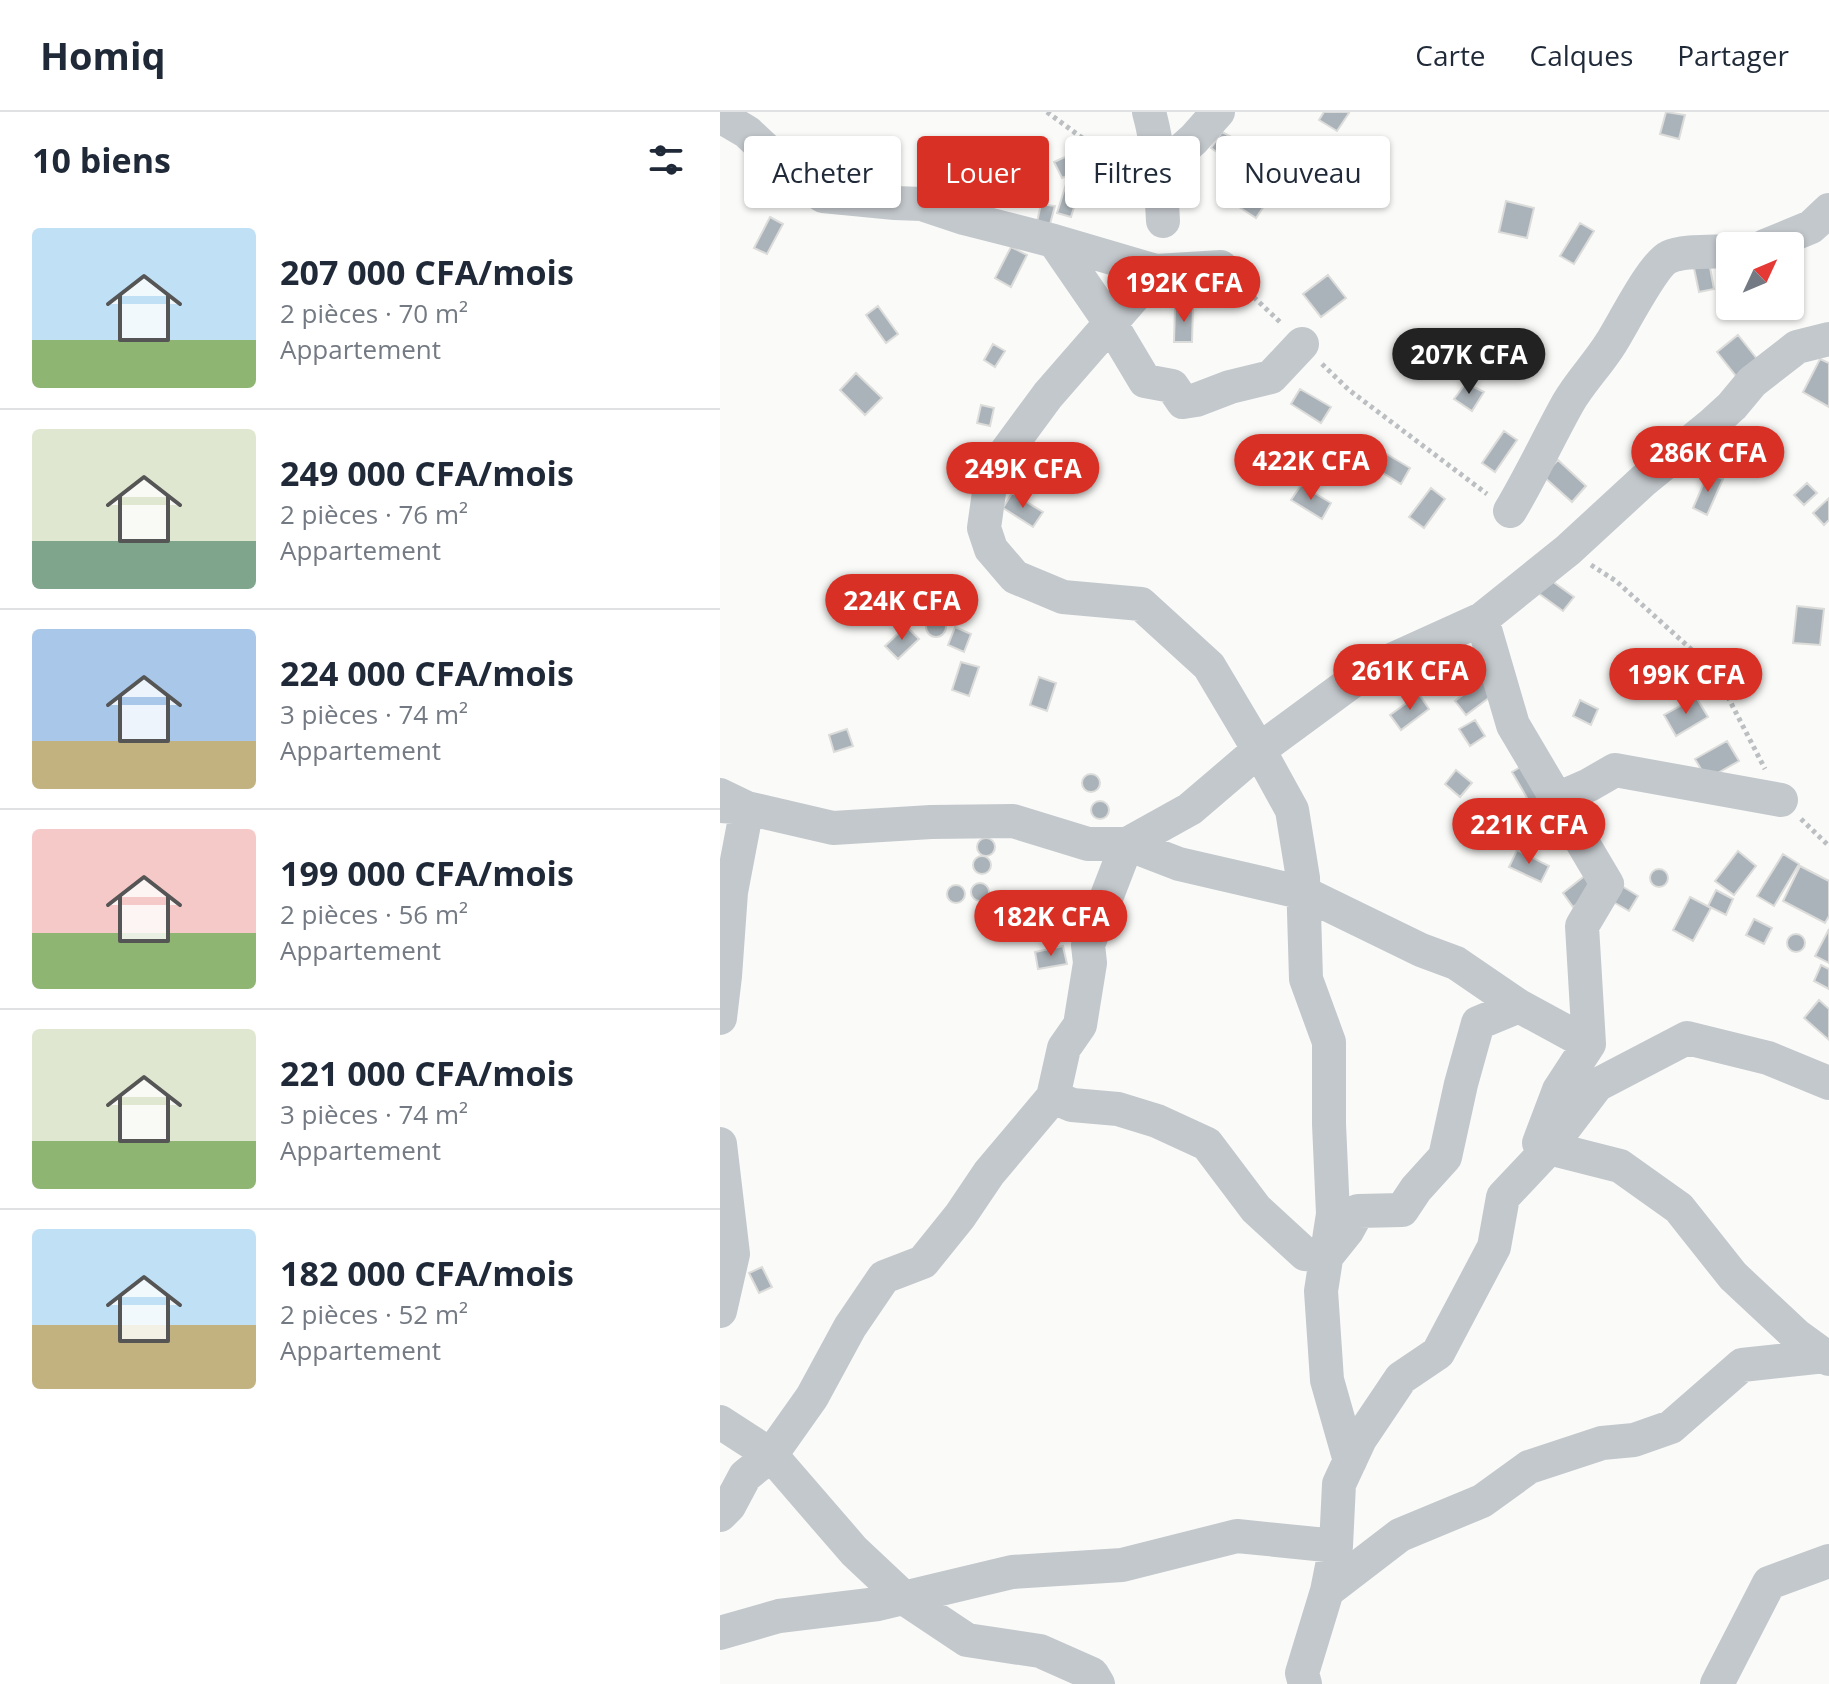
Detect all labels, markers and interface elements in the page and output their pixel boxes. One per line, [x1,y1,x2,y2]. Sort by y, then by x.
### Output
text: Homiq [40,29,166,81]
text: Carte [1415,36,1486,74]
text: Calques [1530,36,1633,74]
text: Partager [1677,36,1789,74]
chip: Acheter [744,136,901,208]
chip: Louer [917,136,1049,208]
chip: Filtres [1065,136,1200,208]
chip: Nouveau [1216,136,1390,208]
text: 10 biens [32,137,171,183]
icon: filters [644,138,688,182]
north arrow [1716,232,1804,320]
map controls [1716,232,1804,320]
text: 207 000 CFA/mois [280,249,574,295]
pin: 192K CFA [1101,256,1267,324]
icon: home [96,260,192,356]
text: 192K CFA [1125,264,1243,300]
text: 2 pièces · 70 m² [280,295,468,331]
pin: 207K CFA [1386,328,1552,396]
text: Appartement [280,331,441,367]
text: 207K CFA [1410,336,1528,372]
pin: 286K CFA [1625,426,1791,494]
pin: 422K CFA [1228,434,1394,502]
text: 286K CFA [1649,434,1767,470]
pin: 249K CFA [940,442,1106,510]
text: 422K CFA [1252,442,1370,478]
text: 249 000 CFA/mois [280,450,574,496]
text: 249K CFA [964,450,1082,486]
icon: home [96,461,192,557]
text: 2 pièces · 76 m² [280,496,468,532]
text: Appartement [280,532,441,568]
pin: 224K CFA [819,574,985,642]
text: 224K CFA [843,582,961,618]
pin: 261K CFA [1327,644,1493,712]
pin: 199K CFA [1603,648,1769,716]
text: 224 000 CFA/mois [280,650,574,696]
text: 261K CFA [1351,652,1469,688]
text: 199K CFA [1627,656,1745,692]
icon: home [96,661,192,757]
text: 3 pièces · 74 m² [280,696,468,732]
text: Appartement [280,732,441,768]
pin: 221K CFA [1446,798,1612,866]
text: 221K CFA [1470,806,1588,842]
text: 199 000 CFA/mois [280,850,574,896]
icon: home [96,861,192,957]
pin: 182K CFA [968,890,1134,958]
text: 2 pièces · 56 m² [280,896,468,932]
text: 182K CFA [992,898,1110,934]
text: Appartement [280,932,441,968]
text: 221 000 CFA/mois [280,1050,574,1096]
icon: home [96,1061,192,1157]
text: 3 pièces · 74 m² [280,1096,468,1132]
text: Appartement [280,1132,441,1168]
text: 182 000 CFA/mois [280,1250,574,1296]
icon: home [96,1261,192,1357]
text: 2 pièces · 52 m² [280,1296,468,1332]
text: Appartement [280,1332,441,1368]

